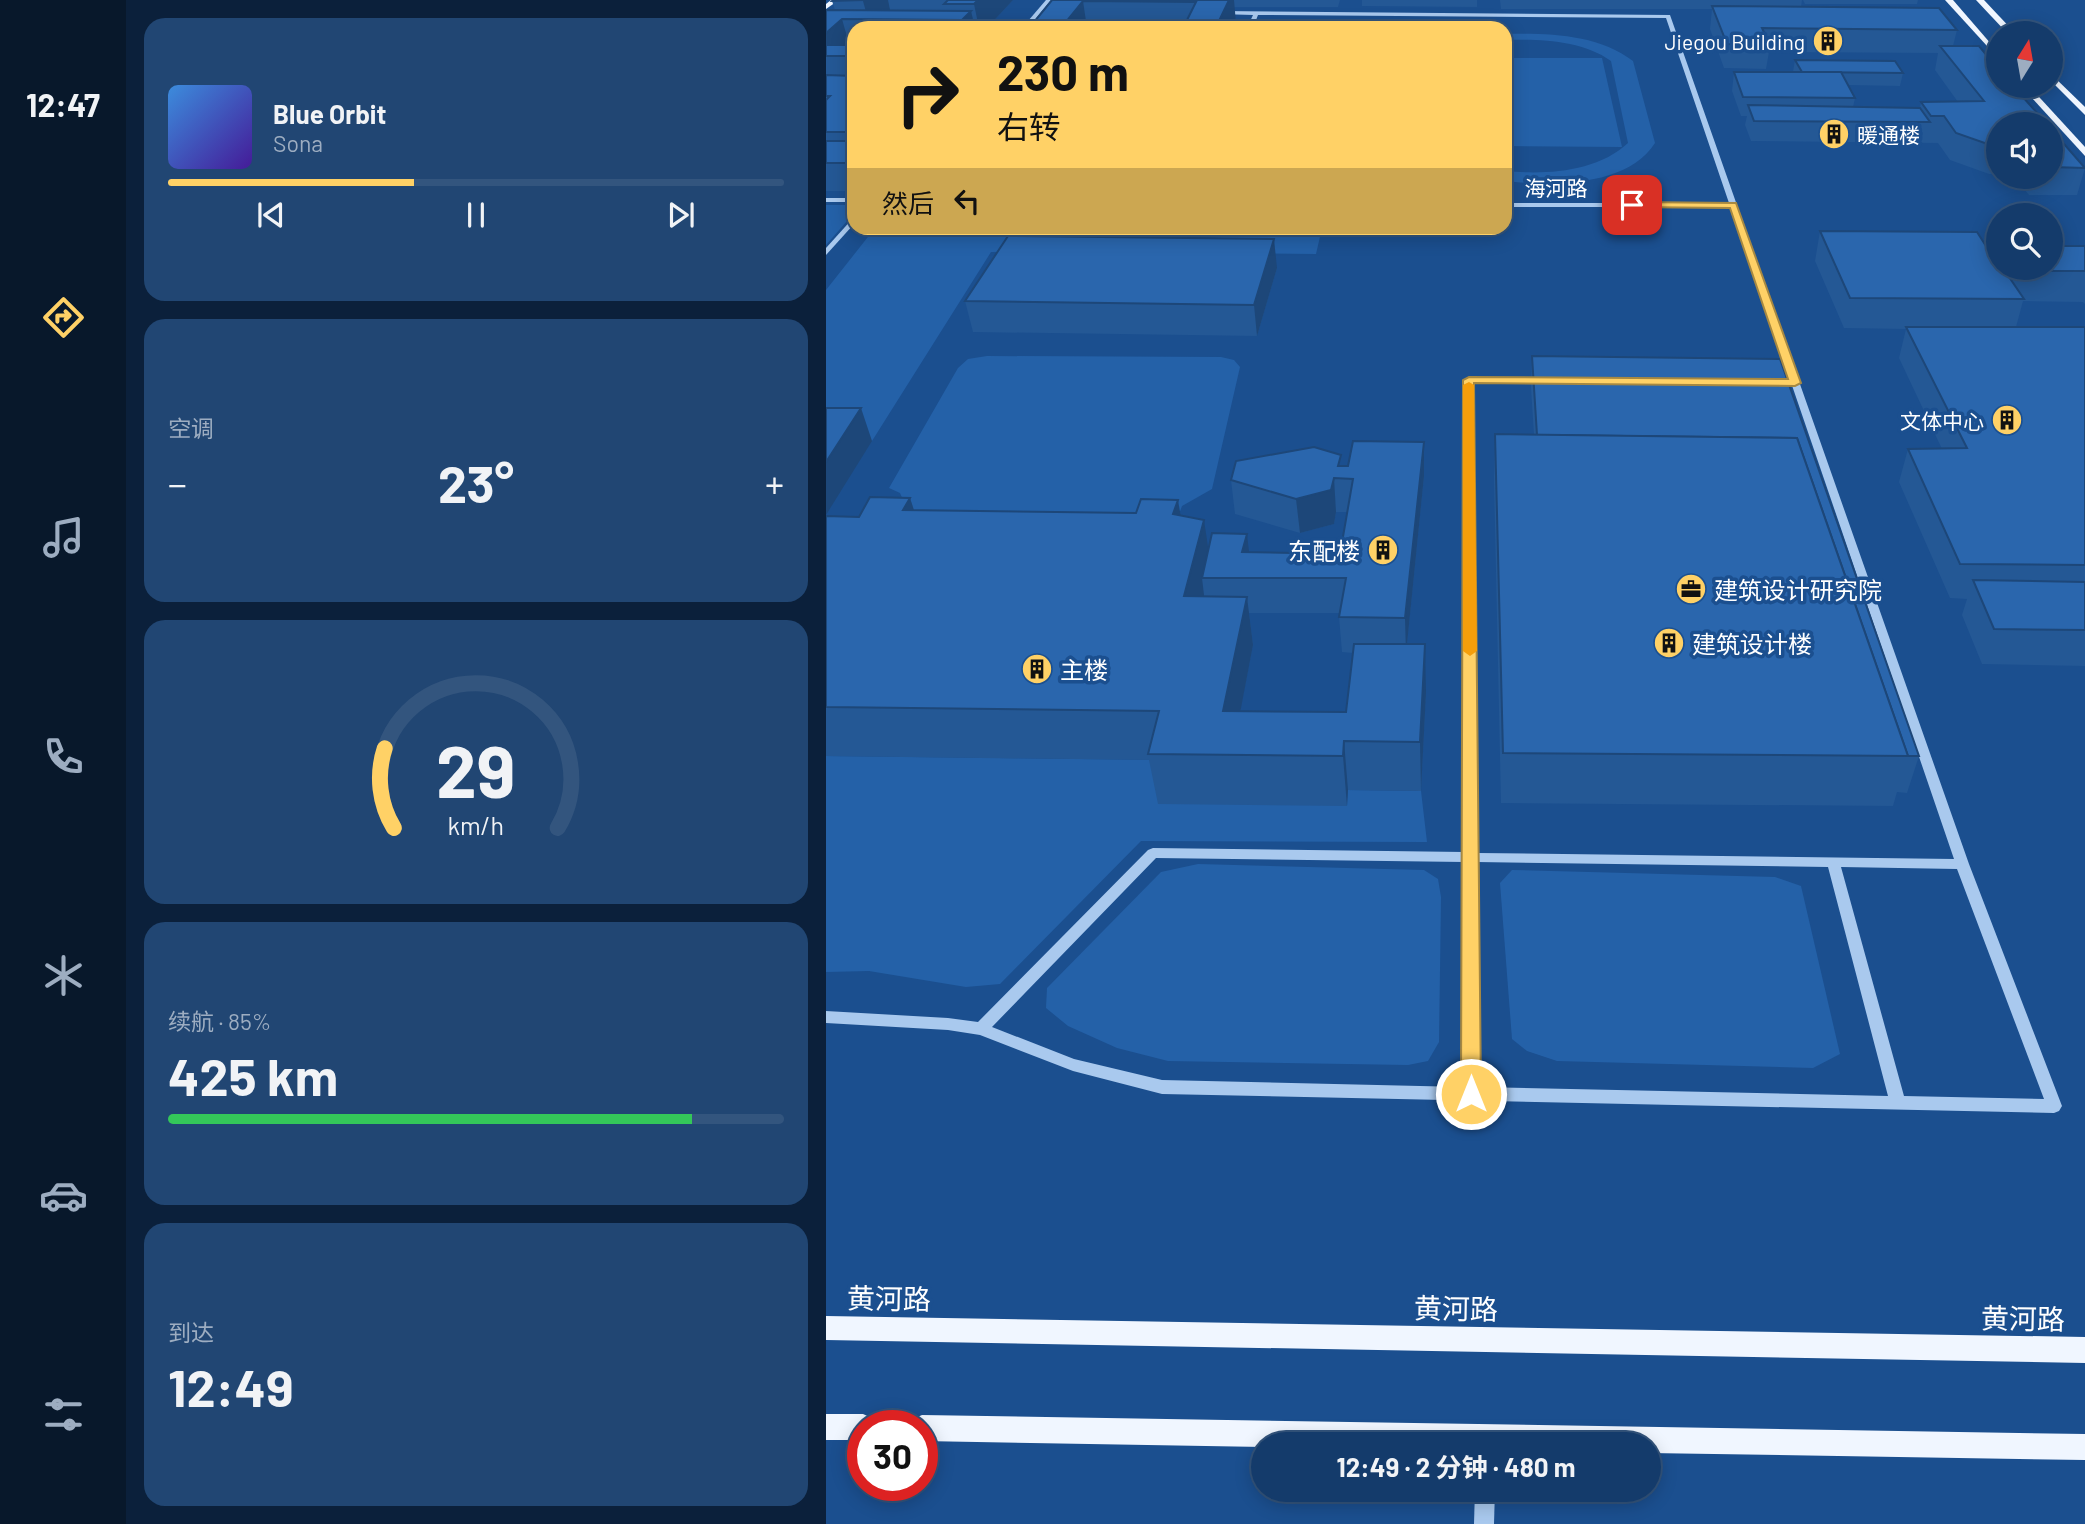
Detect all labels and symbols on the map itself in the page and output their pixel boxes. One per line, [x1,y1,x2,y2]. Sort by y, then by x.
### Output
north arrow [1986,21,2063,98]
building icon: Jiegou Building [1811,24,1845,58]
place label: Jiegou Building [1665,29,1805,54]
building icon: 暖通楼 [1817,117,1851,151]
place label: 暖通楼 [1857,122,1920,147]
street label: 海河路 [1525,175,1588,200]
pin [1602,175,1662,235]
building icon: 文体中心 [1990,403,2024,437]
place label: 文体中心 [1900,408,1984,433]
building icon: 东配楼 [1366,533,1400,567]
place label: 东配楼 [1288,536,1360,565]
office icon: 建筑设计研究院 [1674,572,1708,606]
place label: 建筑设计研究院 [1714,575,1882,604]
building icon: 建筑设计楼 [1652,626,1686,660]
place label: 建筑设计楼 [1692,629,1812,658]
building icon: 主楼 [1020,652,1054,686]
place label: 主楼 [1060,655,1108,684]
position arrow [1434,1057,1508,1131]
street label: 黄河路 [847,1280,931,1316]
street label: 黄河路 [1414,1290,1498,1326]
street label: 黄河路 [1981,1300,2065,1336]
speed limit sign: 30 [847,1410,938,1501]

